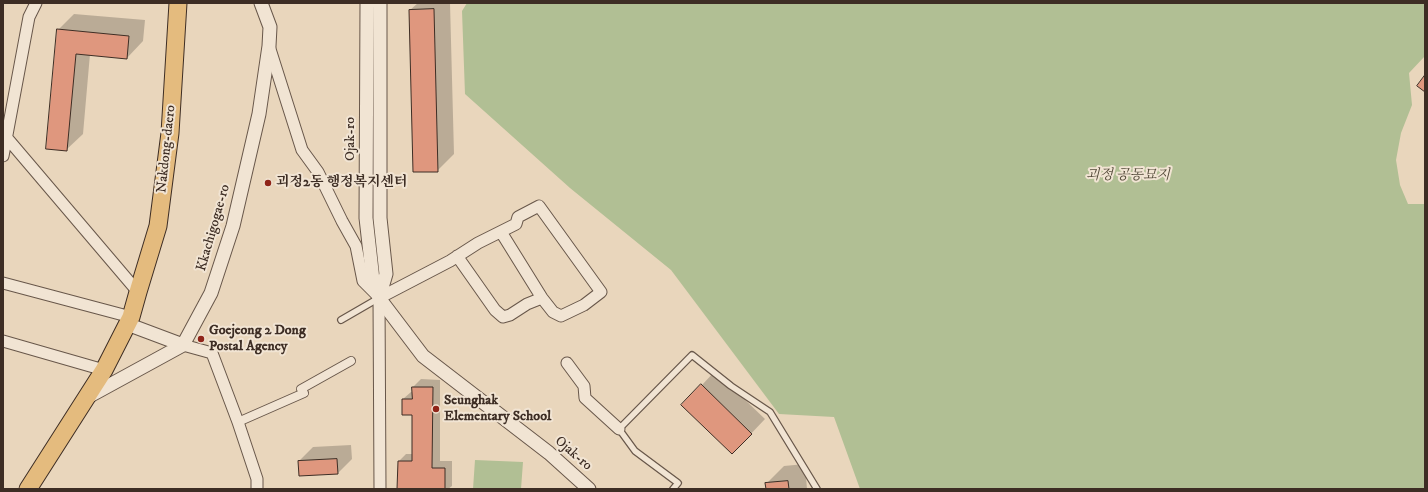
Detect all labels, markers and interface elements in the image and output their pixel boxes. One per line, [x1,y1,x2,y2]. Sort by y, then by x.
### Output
street label: Nakdong-daero [154,104,180,194]
street label: Ojak-ro [343,117,359,161]
park label: 괴정 공동묘지 [1086,168,1170,184]
place label: 괴정2동 행정복지센터 [276,175,408,191]
marker: 괴정2동 행정복지센터 [263,178,273,188]
street label: Kkachigogae-ro [194,183,234,273]
place label: Goejeong 2 Dong Postal Agency [209,323,306,356]
marker: Goejeong 2 Dong Postal Agency [196,334,206,344]
place label: Seunghak Elementary School [444,393,551,426]
marker: Seunghak Elementary School [431,404,441,414]
street label: Ojak-ro [551,433,595,475]

